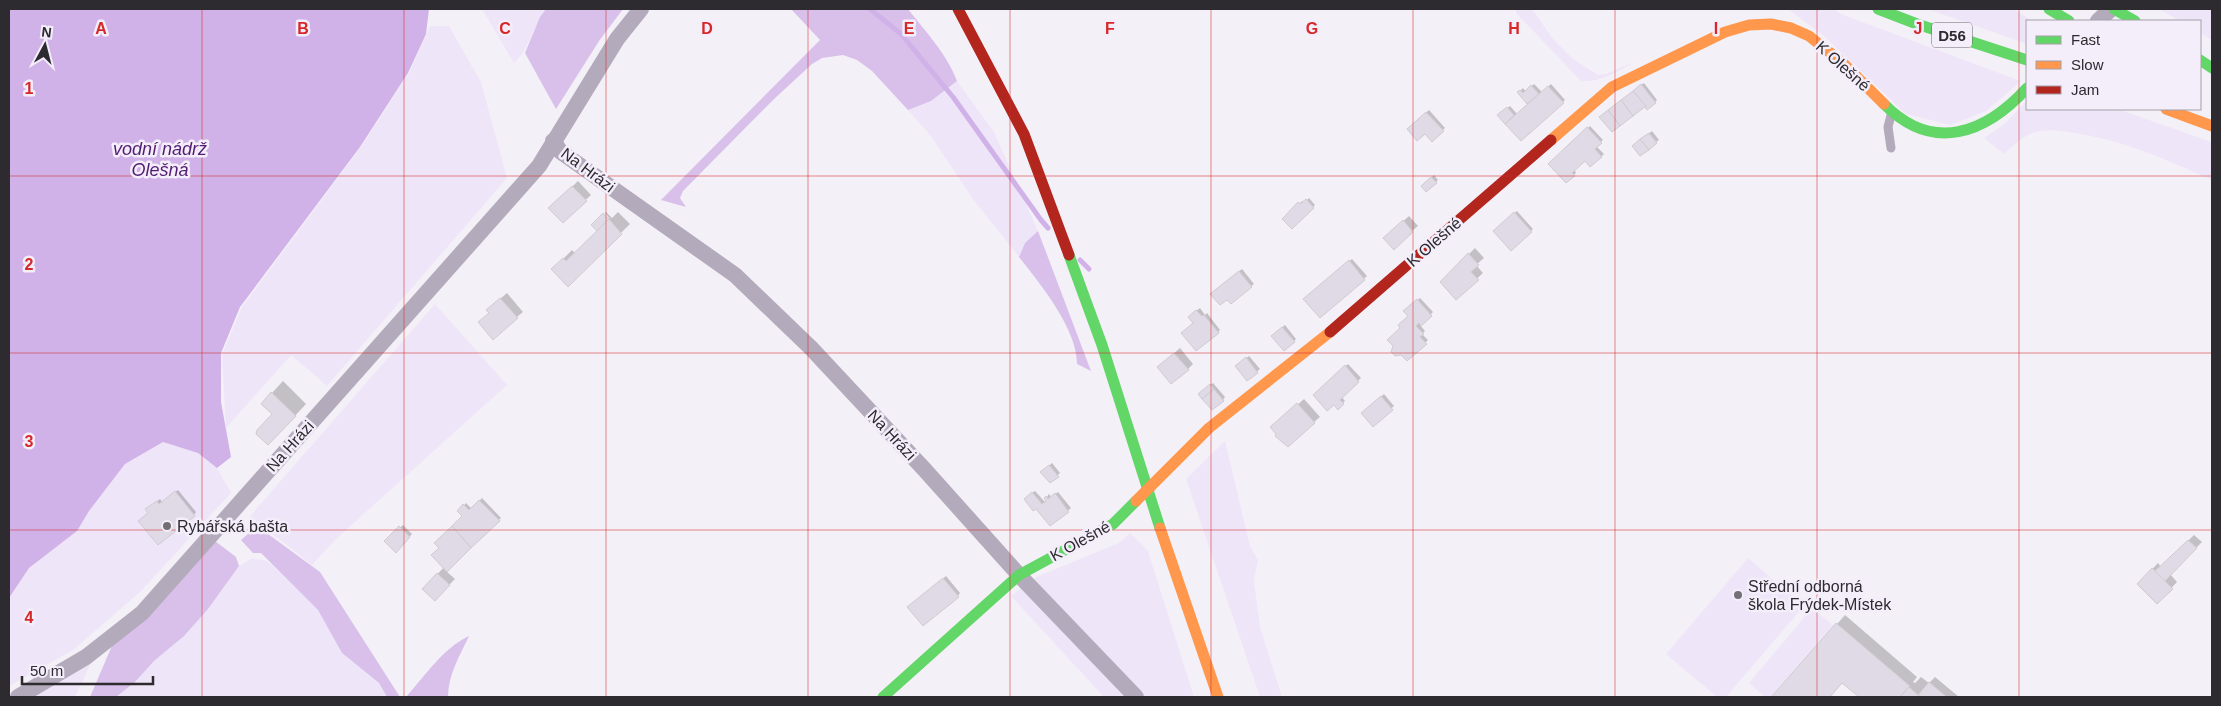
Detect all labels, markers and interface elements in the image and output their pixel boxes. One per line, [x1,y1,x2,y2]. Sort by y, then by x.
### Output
north arrow [20,20,70,70]
text: A [95,20,107,37]
text: B [297,20,309,37]
text: C [499,20,511,37]
text: D [701,20,713,37]
text: E [904,20,915,37]
text: F [1105,20,1115,37]
text: G [1306,20,1318,37]
text: H [1508,20,1520,37]
text: I [1714,20,1718,37]
text: J [1914,20,1922,37]
legend [2026,20,2201,110]
road number: D56 [1932,22,1972,48]
text: N [41,24,53,41]
text: Fast [2071,31,2101,48]
street label: K Olešné [1813,38,1873,94]
text: Slow [2071,56,2104,73]
text: 1 [25,80,34,97]
text: Jam [2071,81,2099,98]
water label: vodní nádrž Olešná [113,139,207,180]
street label: Na Hrázi [558,144,618,196]
street label: K Olešné [1404,214,1464,270]
text: 2 [25,256,34,273]
street label: Na Hrázi [865,406,919,464]
street label: Na Hrázi [263,417,317,475]
text: 3 [25,433,34,450]
place label: Rybářská bašta [177,518,288,535]
street label: K Olešné [1047,518,1113,564]
marker: Rybářská bašta [161,520,173,532]
place label: Střední odborná škola Frýdek-Místek [1748,578,1892,613]
marker: Střední odborná škola Frýdek-Místek [1732,589,1744,601]
text: 4 [25,609,34,626]
scale bar [22,654,154,686]
text: 50 m [30,662,63,679]

